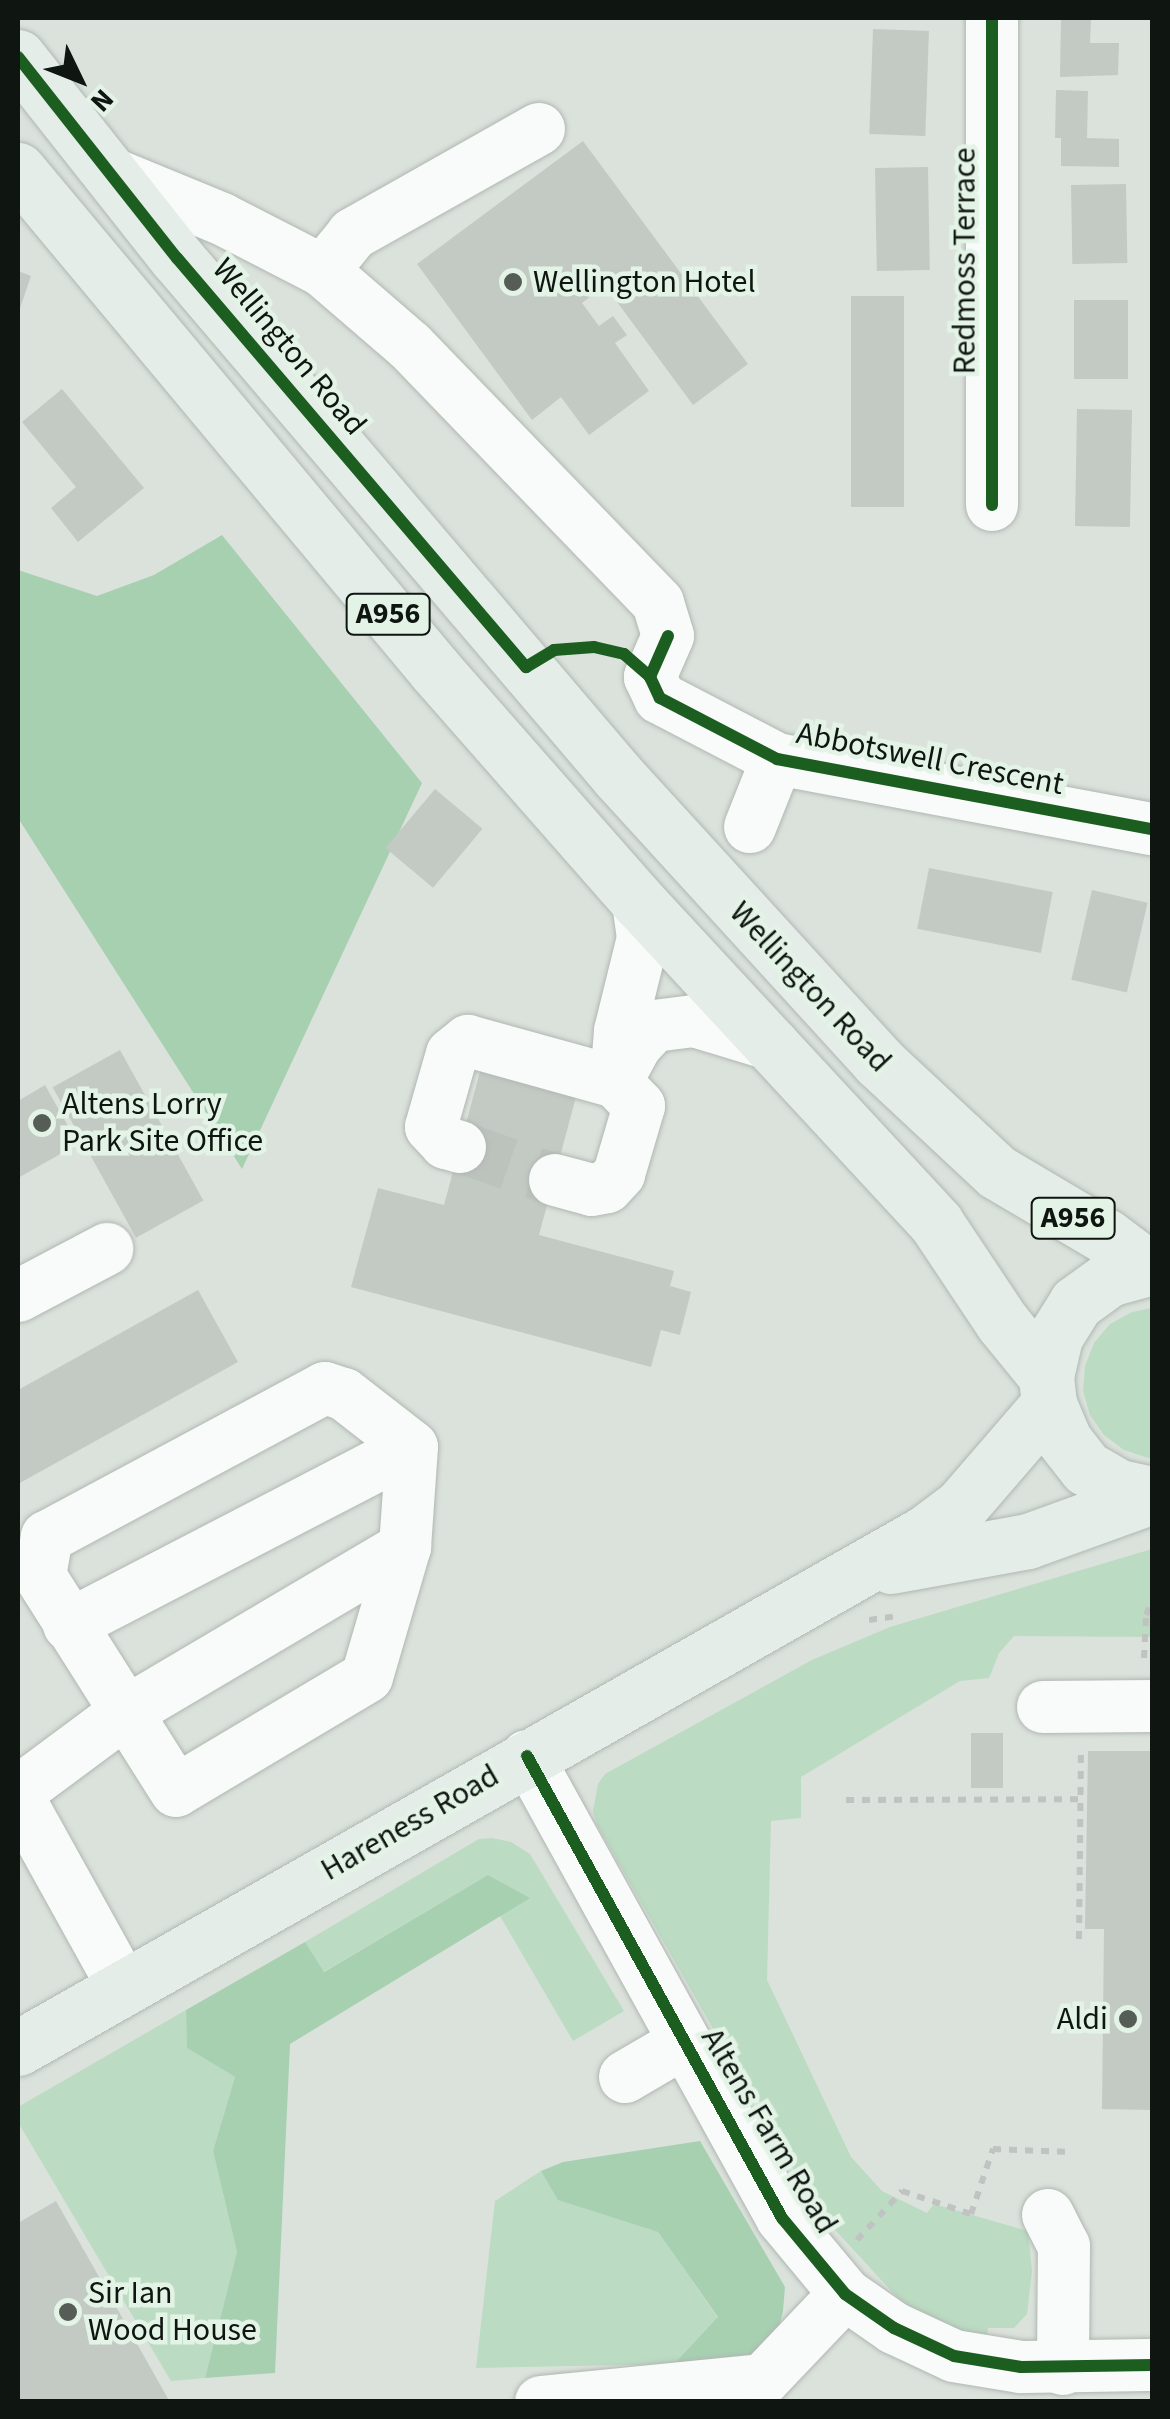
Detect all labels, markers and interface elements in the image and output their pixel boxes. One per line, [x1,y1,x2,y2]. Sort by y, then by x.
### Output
north arrow [30,30,130,130]
text: N [81,80,123,121]
street label: Redmoss Terrace [946,148,984,374]
street label: Wellington Road [204,251,374,443]
place label: Wellington Hotel [533,263,756,301]
marker: Wellington Hotel [502,271,524,293]
road number: A956 [346,589,430,639]
street label: Abbotswell Crescent [793,714,1067,804]
street label: Wellington Road [721,894,899,1080]
place label: Altens Lorry Park Site Office [62,1086,263,1161]
marker: Altens Lorry Park Site Office [31,1112,53,1134]
road number: A956 [1030,1193,1116,1243]
street label: Hareness Road [314,1757,506,1889]
place label: Aldi [1057,2000,1108,2038]
marker: Aldi [1117,2008,1139,2030]
street label: Altens Farm Road [693,2021,845,2241]
place label: Sir Ian Wood House [88,2275,257,2350]
marker: Sir Ian Wood House [57,2301,79,2323]

